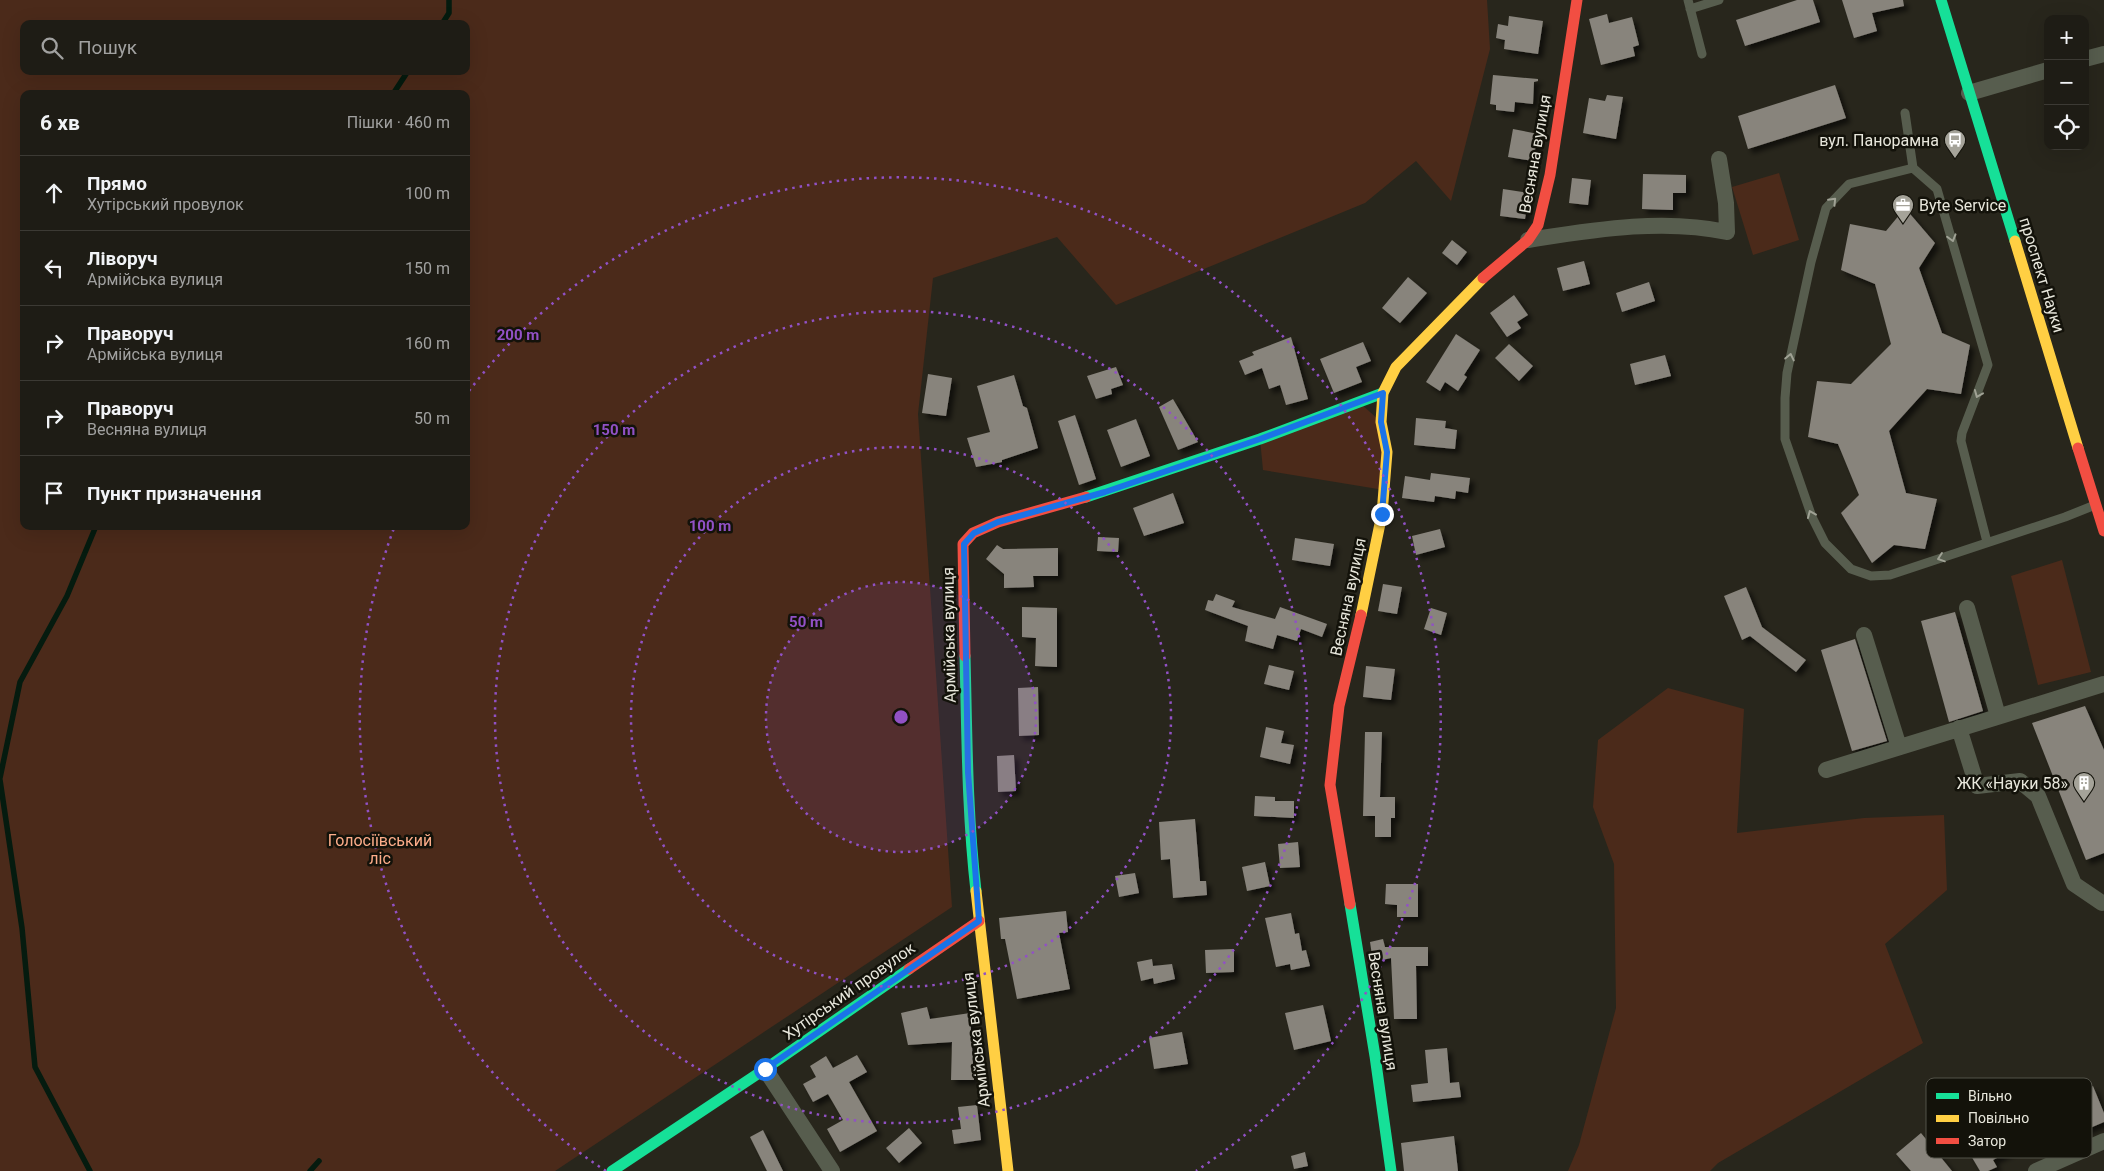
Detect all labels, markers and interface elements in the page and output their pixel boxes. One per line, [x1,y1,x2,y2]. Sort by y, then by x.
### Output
map controls [2044,15,2089,150]
button: + [2044,15,2089,60]
search box [20,20,470,75]
icon: search [38,34,66,62]
text: Пошук [78,36,137,59]
button: − [2044,60,2089,105]
street label: Весняна вулиця [1515,93,1555,215]
button: locate [2044,105,2089,150]
text: 6 хв [40,111,80,135]
text: Пішки · 460 m [347,113,450,132]
bus stop icon: вул. Панорамна [1943,128,1967,159]
place label: вул. Панорамна [1819,131,1939,150]
text: Прямо [87,172,147,195]
icon: ahead [40,179,68,207]
text: 100 m [405,184,450,203]
office icon: Byte Service [1891,193,1915,224]
text: Хутірський провулок [87,195,244,214]
place label: Byte Service [1919,196,2006,215]
one-way arrow [1827,198,1836,207]
street label: проспект Науки [2015,215,2069,335]
one-way arrow [1946,234,1956,242]
text: Ліворуч [87,247,158,270]
icon: left [40,254,68,282]
text: 150 m [405,259,450,278]
text: Армійська вулиця [87,270,223,289]
text: Праворуч [87,322,173,345]
text: 200 m [497,326,539,344]
icon: right [40,329,68,357]
text: 160 m [405,334,450,353]
text: Армійська вулиця [87,345,223,364]
one-way arrow [1785,352,1795,361]
one-way arrow [1974,389,1984,398]
text: Праворуч [87,397,173,420]
icon: right [40,404,68,432]
text: 50 m [414,409,450,428]
text: Весняна вулиця [87,420,207,439]
text: 150 m [593,421,635,439]
icon: arrive [40,479,68,507]
text: Пункт призначення [87,482,262,505]
route end [1371,503,1394,526]
one-way arrow [1807,511,1817,519]
text: 100 m [689,517,731,535]
street label: Весняна вулиця [1326,536,1370,658]
one-way arrow [1937,552,1946,562]
street label: Армійська вулиця [938,567,960,703]
text: 50 m [789,613,823,631]
centre of rings [892,708,910,726]
building icon: ЖК «Науки 58» [2072,771,2096,802]
place label: ЖК «Науки 58» [1957,774,2068,793]
park label: Голосіївський ліс [328,831,432,868]
street label: Хутірський провулок [779,938,919,1044]
street label: Весняна вулиця [1364,950,1402,1072]
street label: Армійська вулиця [958,971,994,1109]
route start [754,1058,777,1081]
legend [1926,1078,2092,1158]
text: Вільно [1968,1088,2012,1104]
text: Повільно [1968,1110,2029,1126]
text: Затор [1968,1133,2006,1149]

